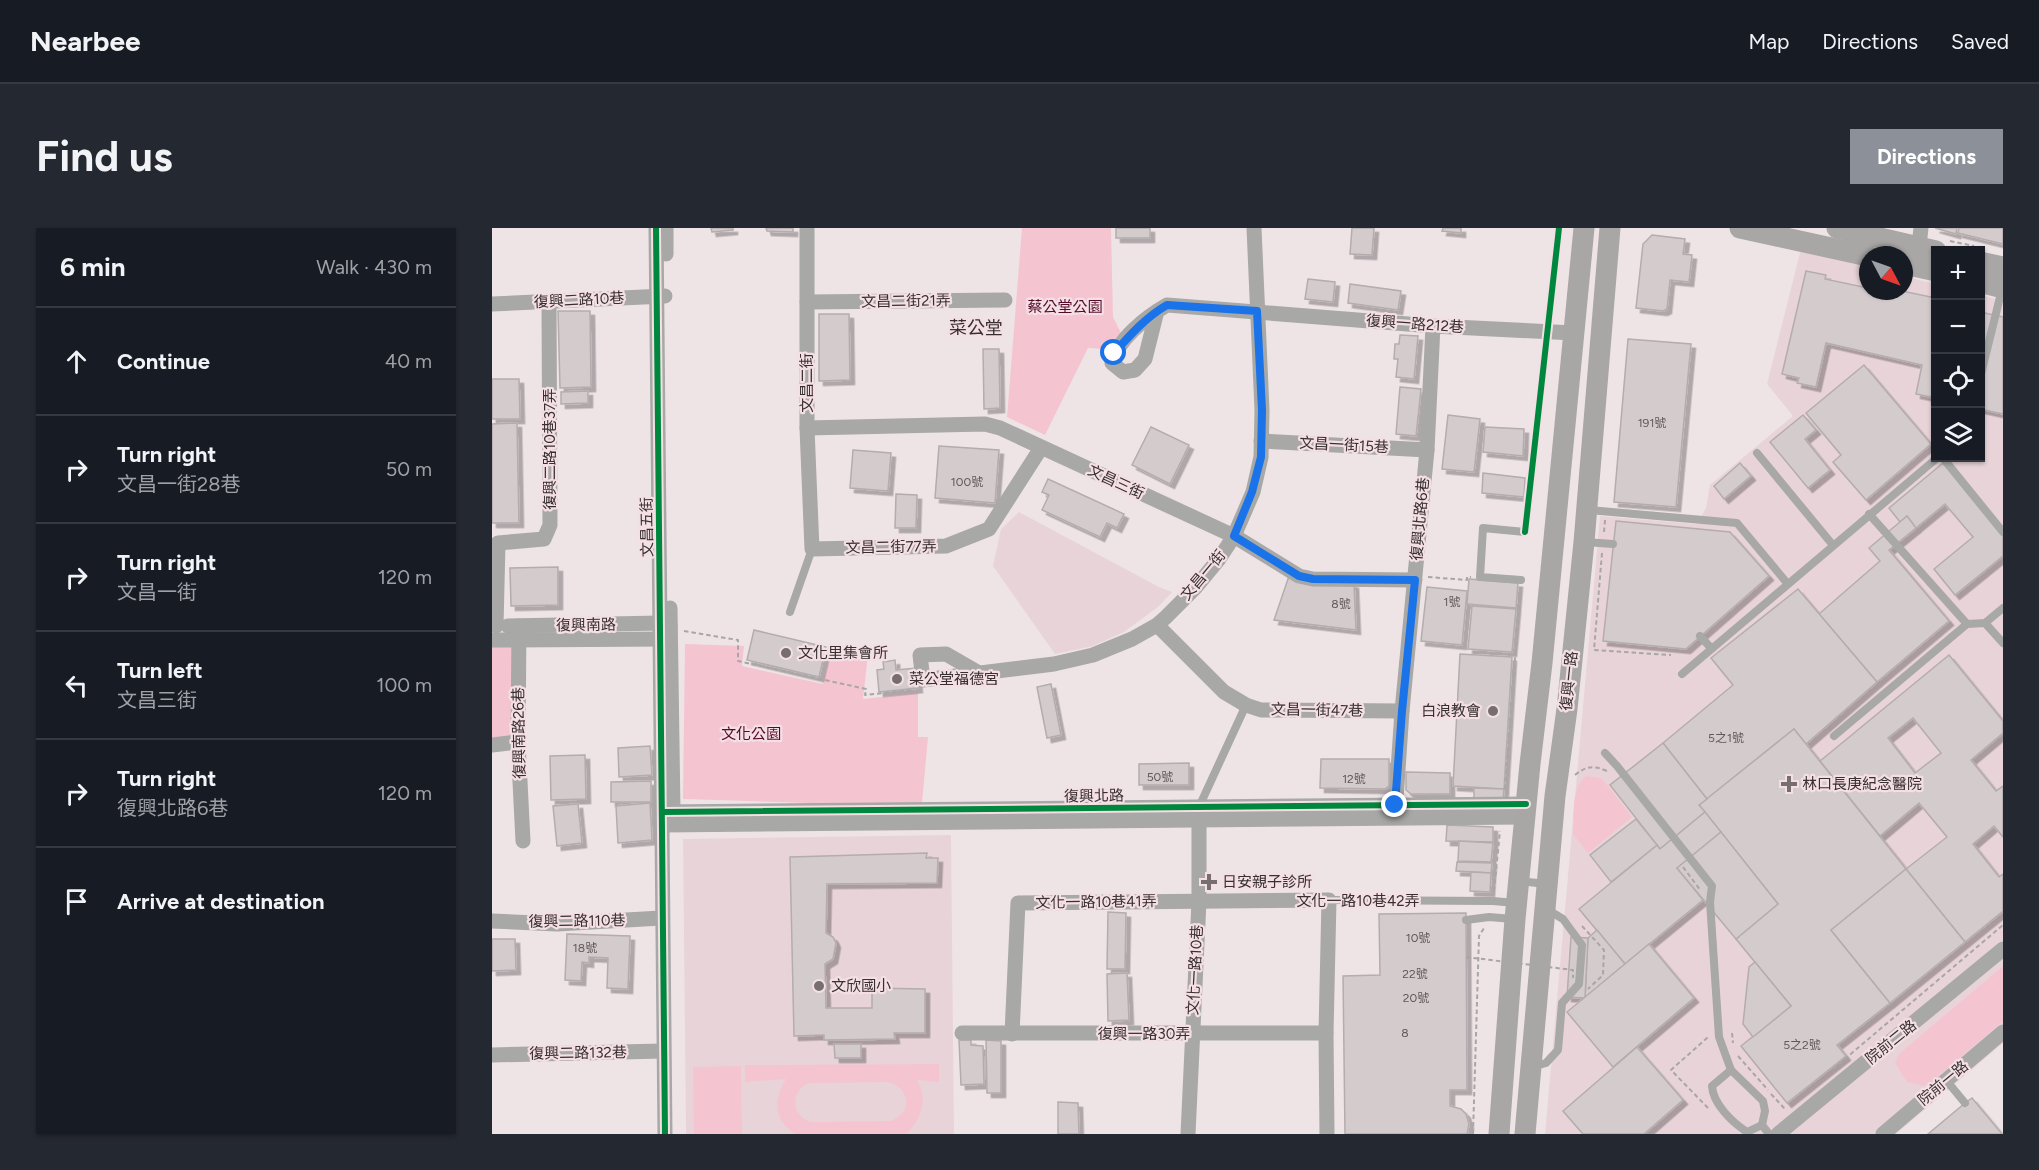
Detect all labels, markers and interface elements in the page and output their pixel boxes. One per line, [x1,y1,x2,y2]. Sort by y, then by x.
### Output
text: Nearbee [30,24,140,58]
text: Map [1748,29,1789,54]
text: Directions [1822,29,1918,54]
text: Saved [1951,29,2009,54]
button: Directions [1850,129,2003,184]
text: Find us [36,131,173,182]
north arrow [1859,246,1913,300]
map controls [1931,246,1985,462]
button: + [1931,246,1985,300]
text: 6 min [60,251,126,283]
text: Walk · 430 m [316,255,432,279]
street label: 復興二路10巷 [533,289,625,311]
street label: 文昌二街21弄 [861,291,951,311]
park label: 蔡公堂公園 [1027,298,1103,316]
button: − [1931,300,1985,354]
street label: 復興一路212巷 [1366,312,1464,336]
district label: 菜公堂 [949,317,1003,339]
route start [1100,339,1126,365]
icon: ahead [60,345,93,378]
text: Continue [117,348,210,375]
text: 40 m [385,349,432,373]
street label: 文昌二街 [798,353,816,413]
button: locate [1931,354,1985,408]
street label: 復興二路10巷37弄 [541,388,559,510]
button: layers [1931,408,1985,462]
house number: 191號 [1638,416,1666,430]
street label: 文昌一街15巷 [1299,434,1389,456]
text: Turn right [117,441,216,468]
icon: right [60,453,93,486]
text: 50 m [386,457,432,481]
street label: 文昌三街 [1085,461,1147,503]
text: 文昌一街28巷 [117,472,240,496]
house number: 100號 [951,475,983,489]
street label: 復興北路6巷 [1407,477,1433,561]
street label: 文昌五街 [637,497,657,557]
street label: 文昌二街77弄 [845,537,937,557]
street label: 文昌一街 [1177,546,1229,604]
text: Turn right [117,549,216,576]
icon: right [60,561,93,594]
text: 120 m [378,565,432,589]
text: 文昌一街 [117,580,197,604]
house number: 1號 [1444,595,1460,609]
house number: 8號 [1331,597,1351,611]
street label: 復興南路 [556,615,616,635]
place label: 文化里集會所 [798,644,888,662]
marker: 文化里集會所 [779,646,793,660]
street label: 復興一路 [1557,650,1581,712]
text: Turn left [117,657,203,684]
icon: left [60,669,93,702]
place label: 菜公堂福德宮 [909,670,999,688]
marker: 菜公堂福德宮 [890,672,904,686]
text: 100 m [376,673,432,697]
street label: 復興南路26巷 [509,687,529,779]
text: 文昌三街 [117,688,197,712]
street label: 文昌一街47巷 [1271,700,1363,720]
place label: 白浪教會 [1421,702,1481,720]
marker: 白浪教會 [1486,704,1500,718]
park label: 文化公園 [721,725,781,743]
house number: 5之1號 [1708,731,1744,745]
text: Turn right [117,765,216,792]
house number: 50號 [1147,770,1173,784]
house number: 12號 [1342,772,1366,786]
marker: 林口長庚紀念醫院 [1780,775,1798,793]
place label: 林口長庚紀念醫院 [1802,775,1922,793]
icon: right [60,777,93,810]
text: 120 m [378,781,432,805]
street label: 復興北路 [1064,786,1124,806]
route end [1381,791,1407,817]
text: 復興北路6巷 [117,796,228,820]
marker: 日安親子診所 [1200,873,1218,891]
place label: 日安親子診所 [1222,873,1312,891]
icon: arrive [60,885,93,918]
text: Arrive at destination [117,888,325,915]
street label: 文化一路10巷41弄 [1035,892,1157,912]
street label: 文化一路10巷42弄 [1296,892,1420,910]
street label: 復興二路110巷 [528,911,626,931]
street label: 文化一路10巷 [1184,924,1206,1016]
house number: 10號 [1406,931,1430,945]
house number: 18號 [573,941,597,955]
house number: 22號 [1402,967,1428,981]
place label: 文欣國小 [831,977,891,995]
marker: 文欣國小 [812,979,826,993]
house number: 20號 [1403,991,1429,1005]
street label: 院前二路 [1862,1016,1920,1068]
street label: 復興一路30弄 [1098,1025,1190,1043]
house number: 8 [1401,1026,1409,1040]
house number: 5之2號 [1783,1038,1821,1052]
street label: 復興二路132巷 [529,1043,627,1063]
street label: 院前一路 [1914,1057,1972,1109]

